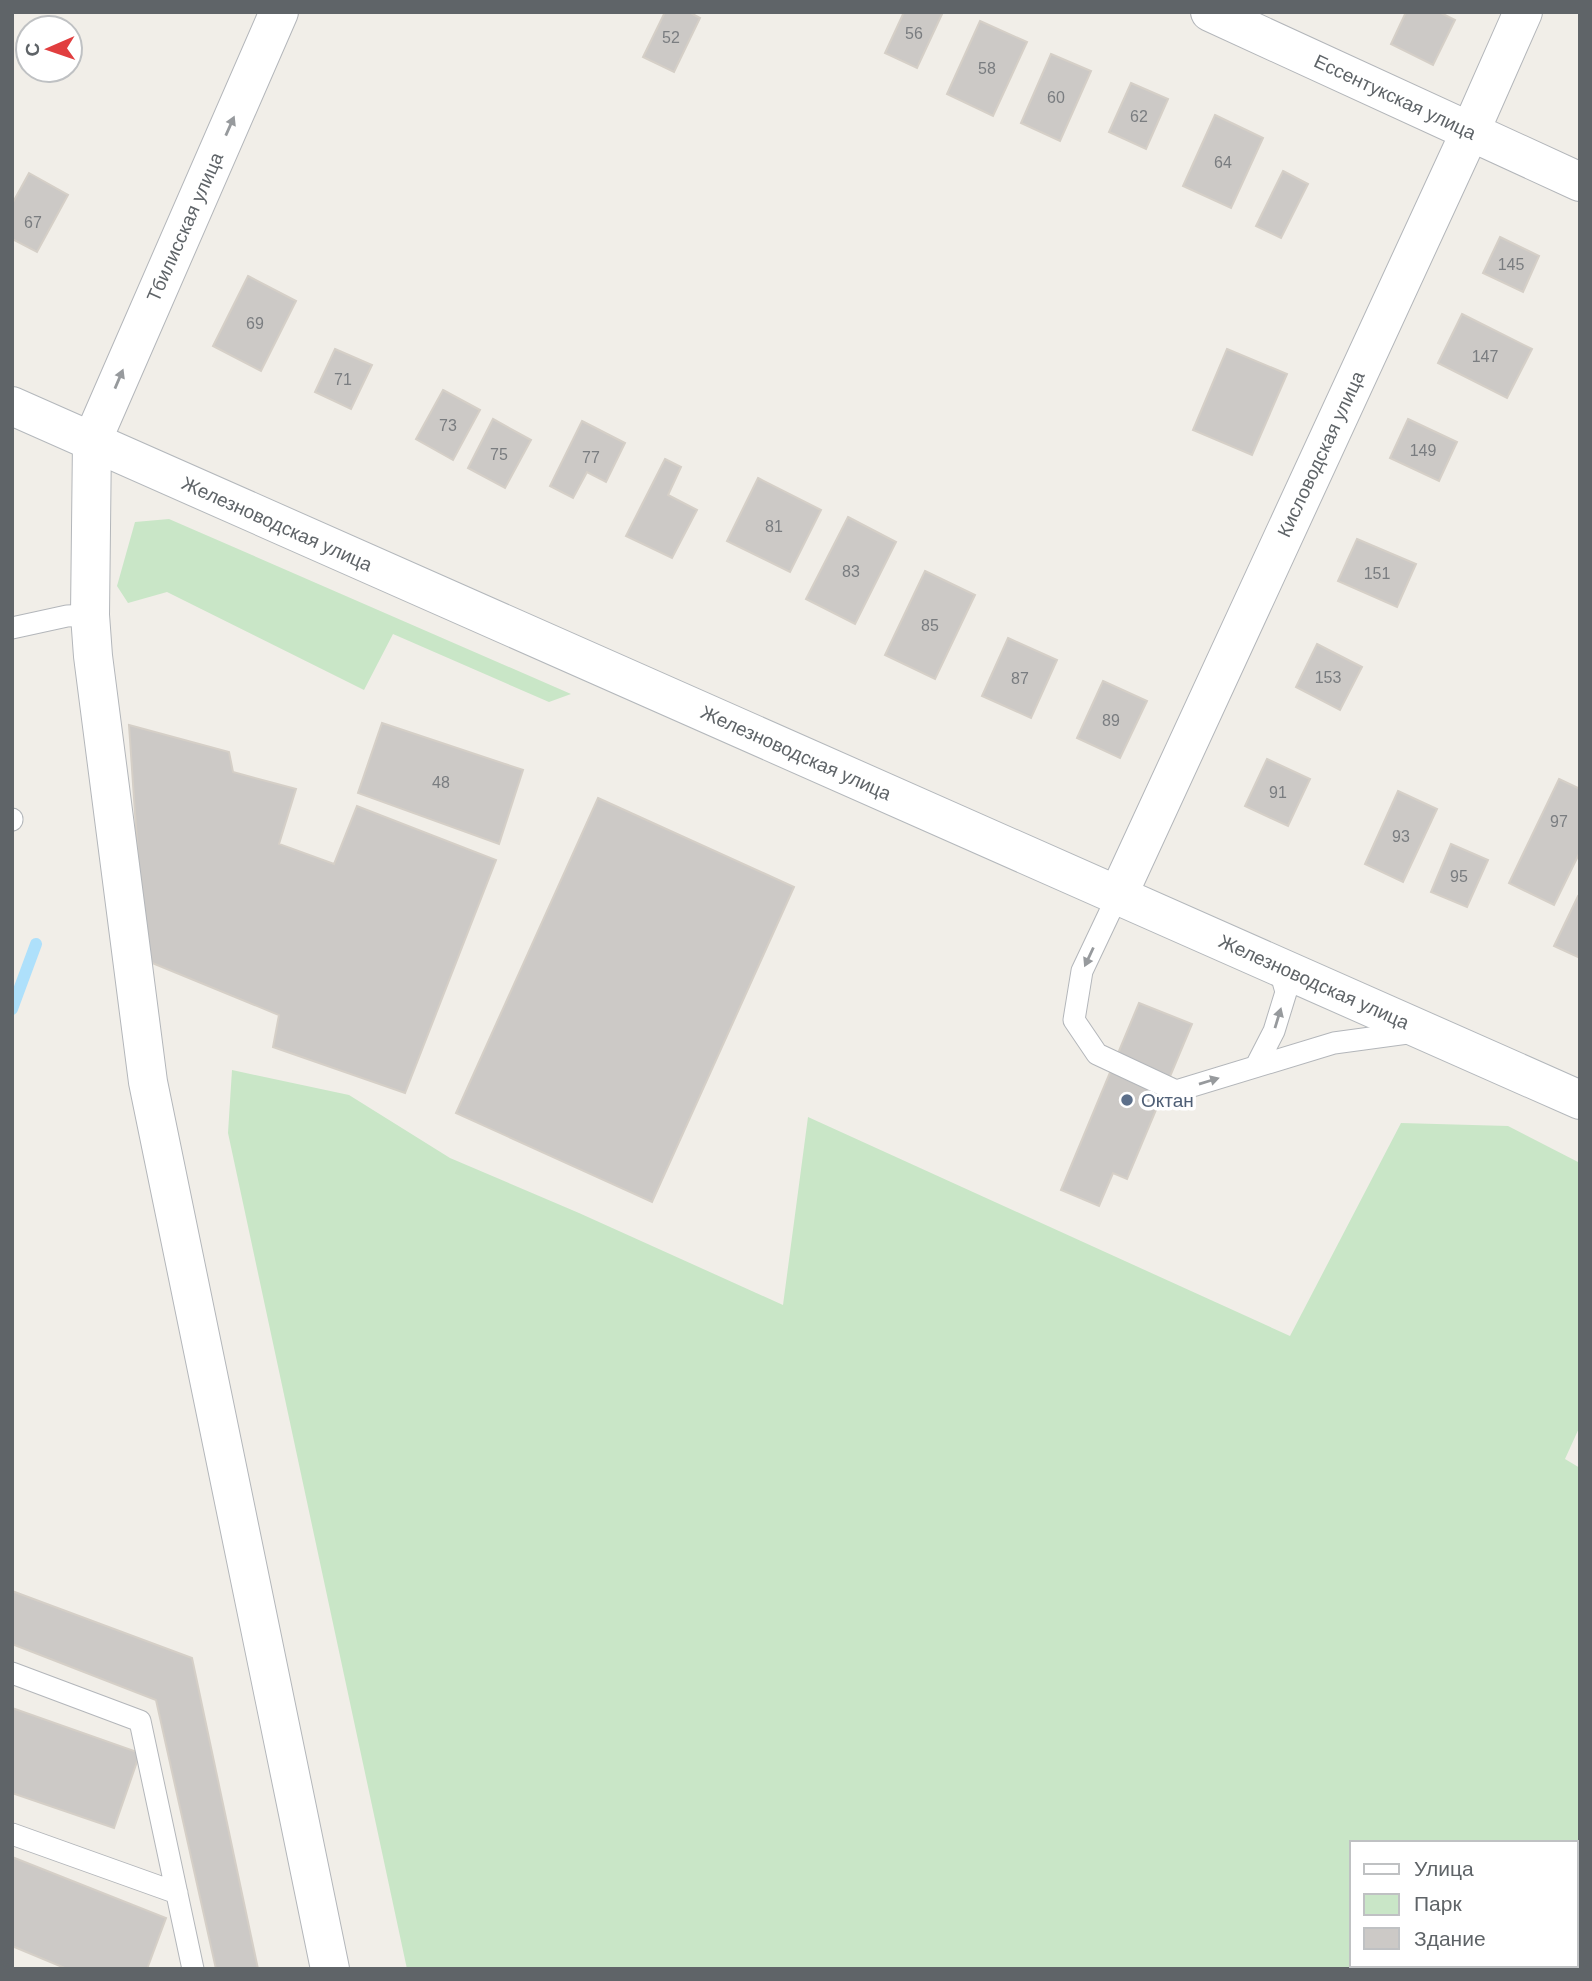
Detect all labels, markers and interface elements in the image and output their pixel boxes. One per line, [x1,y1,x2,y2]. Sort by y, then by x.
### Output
north arrow [14,14,84,84]
house number: 56 [905,25,923,42]
house number: 52 [662,29,680,46]
text: С [22,42,43,57]
street label: Ессентукская улица [1311,50,1480,144]
house number: 58 [978,60,996,77]
house number: 60 [1047,89,1065,106]
house number: 62 [1130,108,1148,125]
one-way arrow [225,115,236,136]
street label: Тбилисская улица [143,149,227,305]
house number: 64 [1214,154,1232,171]
house number: 67 [24,214,42,231]
house number: 145 [1498,256,1524,273]
house number: 69 [246,315,264,332]
house number: 147 [1472,348,1498,365]
street label: Кисловодская улица [1273,367,1369,540]
one-way arrow [113,369,125,389]
house number: 71 [334,371,352,388]
house number: 73 [439,417,457,434]
house number: 149 [1410,442,1436,459]
house number: 75 [490,446,508,463]
house number: 77 [582,449,600,466]
street label: Железноводская улица [179,473,376,576]
house number: 81 [765,518,783,535]
house number: 83 [842,563,860,580]
house number: 151 [1364,565,1390,582]
house number: 85 [921,617,939,634]
house number: 153 [1315,669,1341,686]
house number: 87 [1011,670,1029,687]
street label: Железноводская улица [698,702,895,805]
house number: 89 [1102,712,1120,729]
house number: 48 [432,774,450,791]
house number: 91 [1269,784,1287,801]
house number: 97 [1550,813,1568,830]
house number: 93 [1392,828,1410,845]
house number: 95 [1450,868,1468,885]
street label: Железноводская улица [1216,931,1413,1034]
one-way arrow [1083,947,1094,967]
one-way arrow [1273,1007,1284,1028]
one-way arrow [1198,1075,1219,1086]
place label: Октан [1141,1090,1194,1111]
marker: Октан [1119,1092,1135,1108]
legend [1350,1841,1578,1967]
text: Улица [1414,1857,1474,1880]
text: Парк [1414,1892,1462,1915]
text: Здание [1414,1927,1486,1950]

